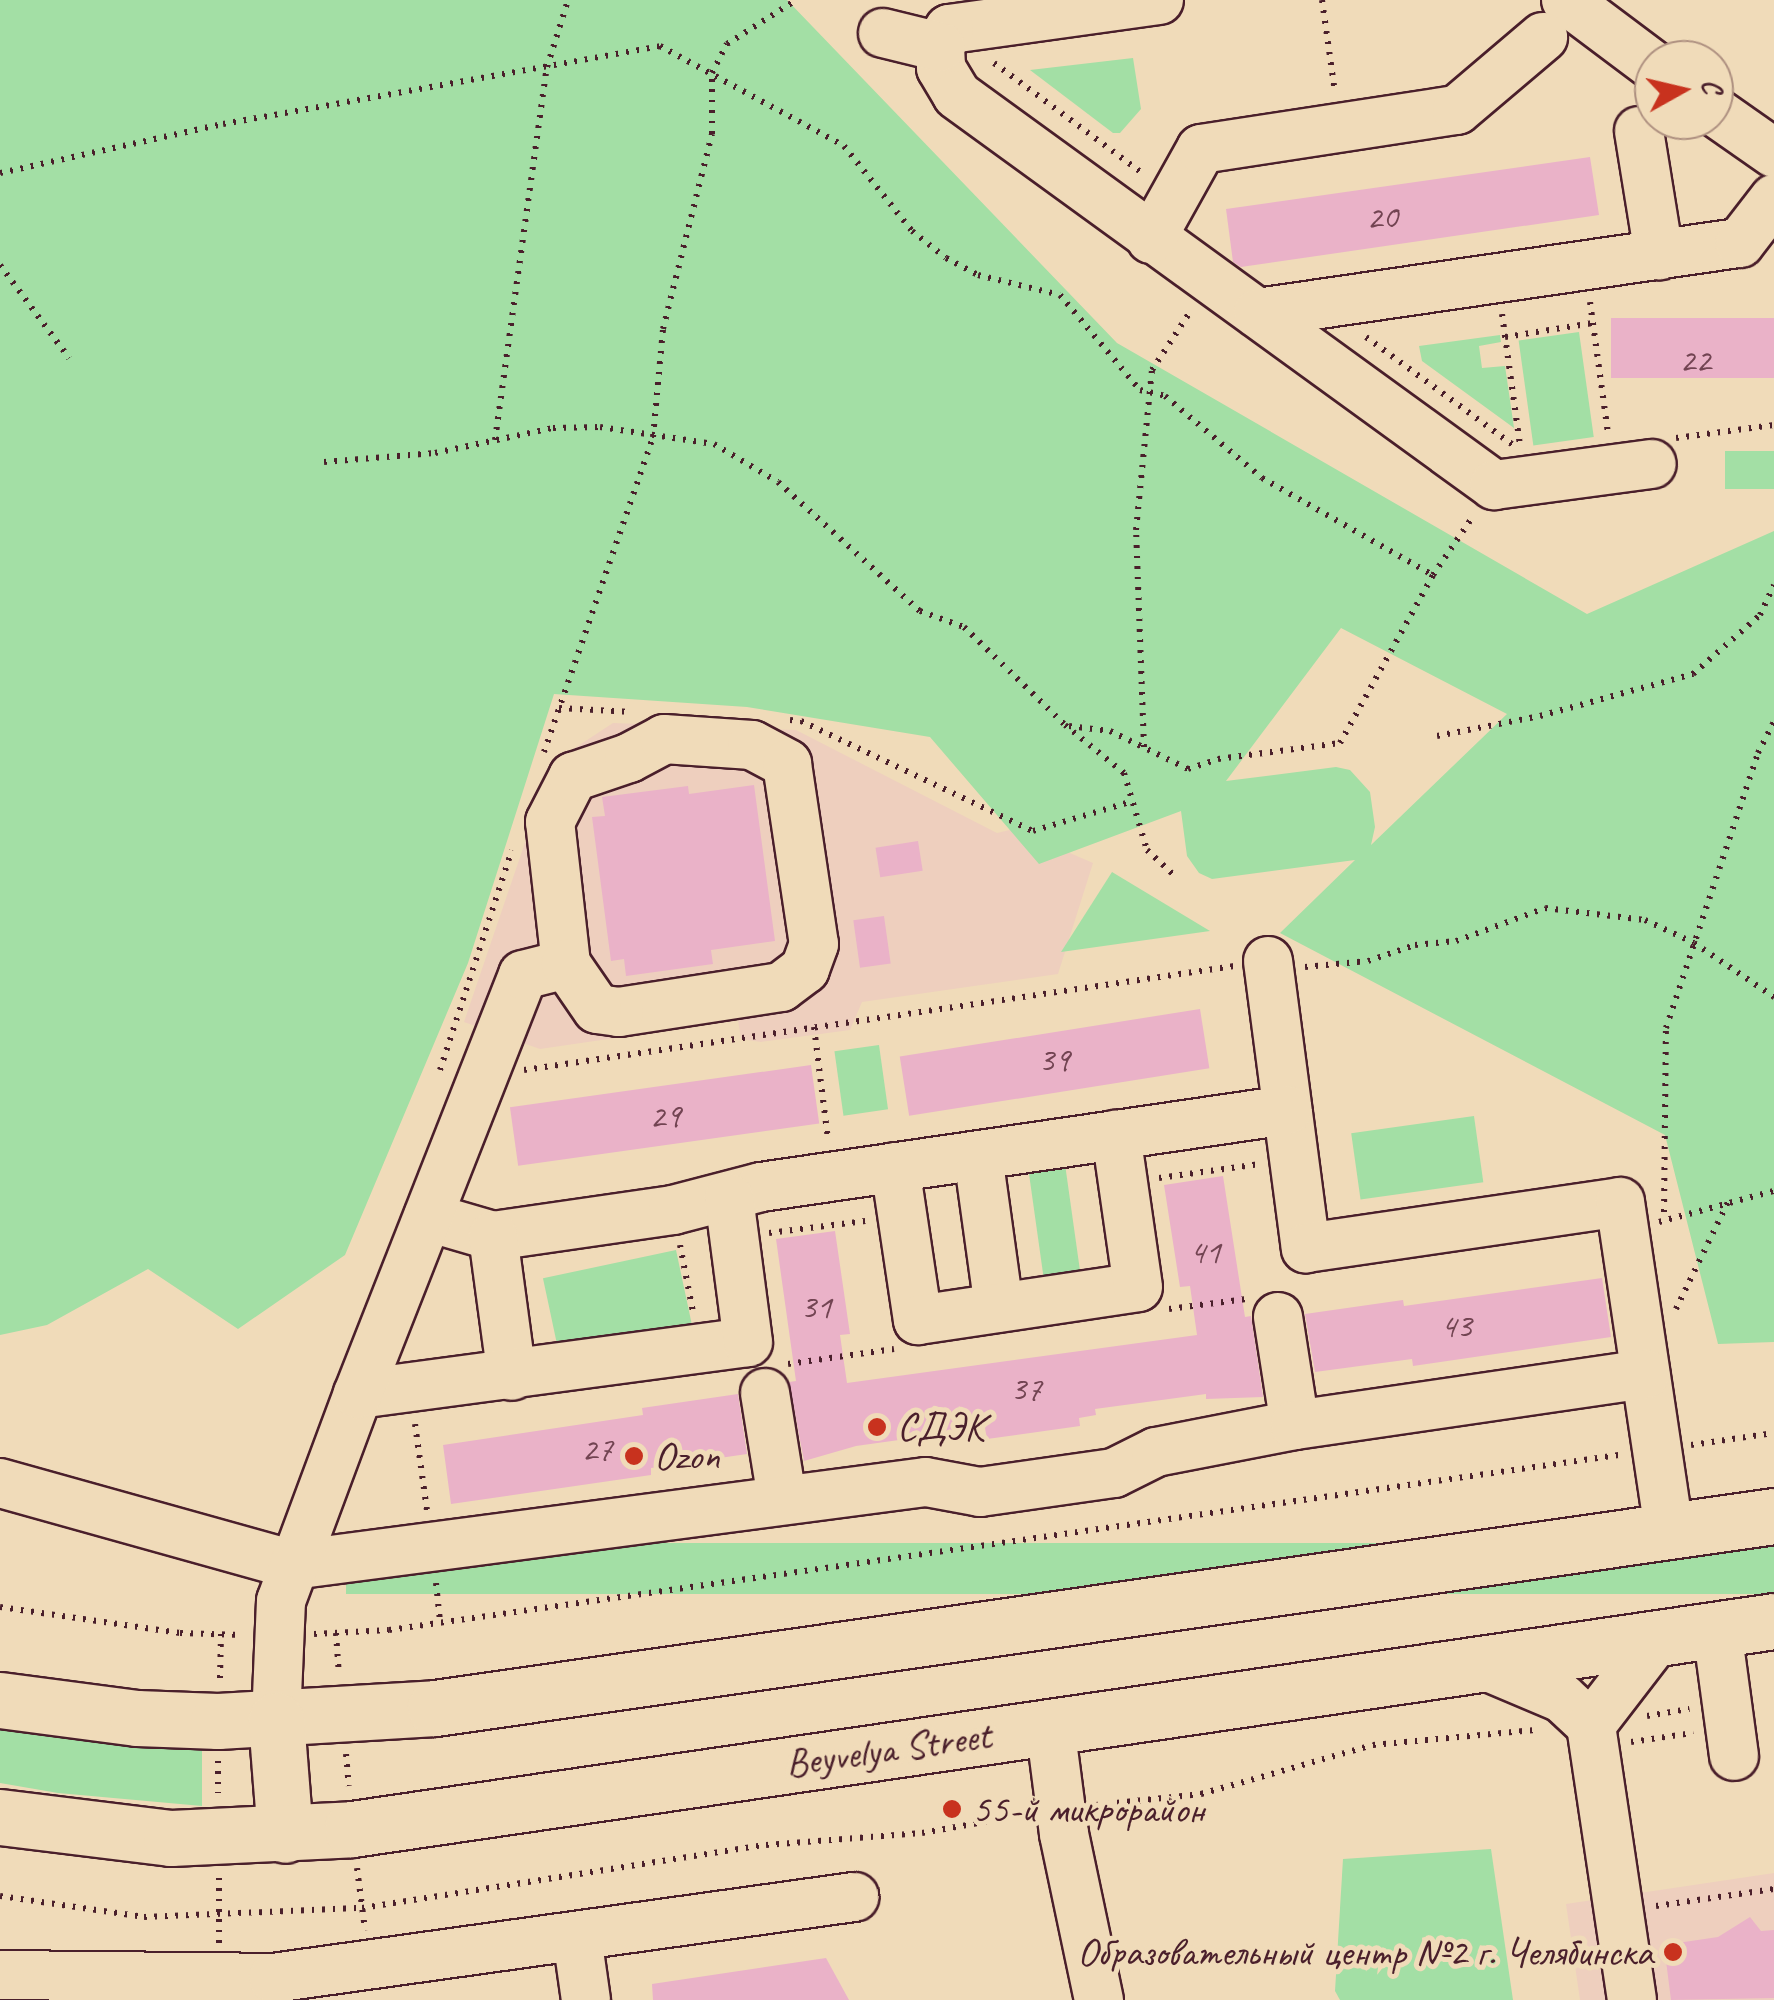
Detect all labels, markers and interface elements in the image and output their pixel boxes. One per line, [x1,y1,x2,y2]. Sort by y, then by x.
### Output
north arrow [1634,40,1734,140]
text: С [1694,77,1731,95]
house number: 20 [1366,196,1398,238]
house number: 22 [1679,339,1711,381]
house number: 39 [1038,1039,1070,1081]
house number: 29 [649,1095,681,1137]
house number: 41 [1189,1231,1221,1273]
house number: 31 [800,1286,832,1328]
house number: 43 [1440,1305,1472,1347]
house number: 37 [1010,1368,1042,1410]
place label: СДЭК [897,1403,985,1451]
marker: СДЭК [866,1416,888,1438]
house number: 27 [581,1428,613,1470]
place label: Ozon [654,1432,720,1480]
marker: Ozon [623,1445,645,1467]
street label: Beyvelya Street [782,1711,994,1787]
place label: 55-й микрорайон [972,1785,1205,1833]
marker: 55-й микрорайон [941,1798,963,1820]
place label: Образовательный центр №2 г. Челябинска [1077,1928,1653,1976]
marker: Образовательный центр №2 г. Челябинска [1662,1941,1684,1963]

